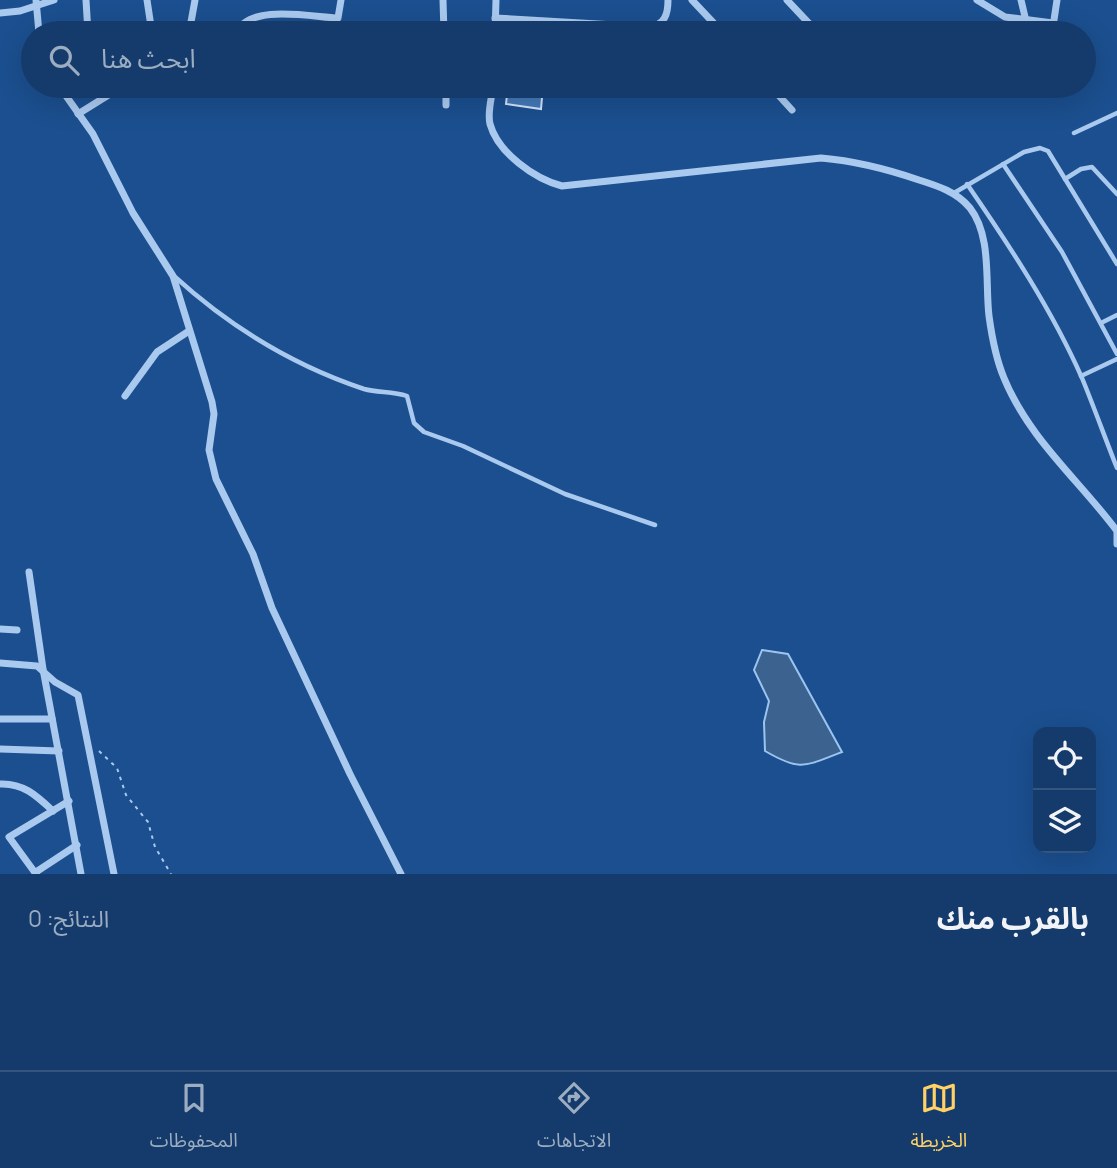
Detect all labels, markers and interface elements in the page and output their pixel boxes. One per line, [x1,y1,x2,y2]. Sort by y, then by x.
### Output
search box [21,21,1096,98]
text: ابحث هنا [101,40,196,76]
icon: search [45,41,83,79]
map controls [1033,727,1096,853]
button: locate [1033,727,1096,790]
button: layers [1033,790,1096,853]
text: بالقرب منك [937,897,1089,938]
text: النتائج: 0 [28,902,109,934]
tab: المحفوظات [150,1079,238,1161]
tab: الاتجاهات [537,1079,611,1161]
tab: الخريطة [910,1079,967,1161]

